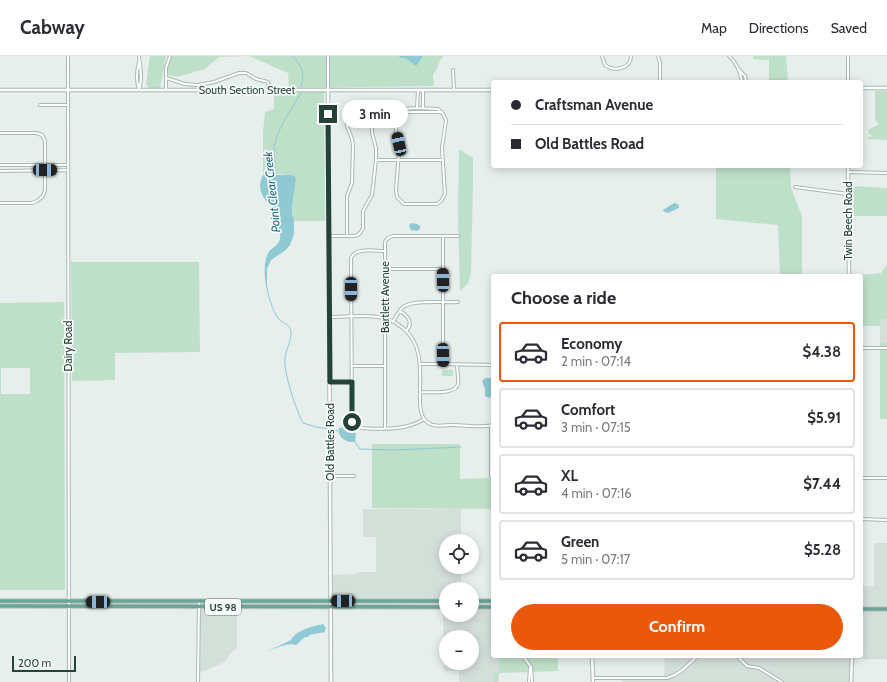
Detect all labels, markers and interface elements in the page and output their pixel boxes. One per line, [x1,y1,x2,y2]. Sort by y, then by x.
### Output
text: Cabway [20,16,85,39]
text: Map [701,19,727,37]
text: Directions [749,19,809,37]
text: Saved [831,19,867,37]
street label: South Section Street [199,83,295,97]
text: Craftsman Avenue [535,96,653,114]
callout: 3 min [342,100,408,128]
route end [319,105,337,123]
text: 3 min [359,106,391,122]
car [391,131,407,157]
text: Old Battles Road [535,135,644,153]
water label: Point Clear Creek [260,150,283,233]
car [33,164,57,176]
street label: Twin Beech Road [841,181,855,261]
street label: Bartlett Avenue [378,261,392,333]
car [437,268,449,292]
car [345,277,357,301]
text: Choose a ride [511,287,616,309]
street label: Dairy Road [61,321,75,371]
icon: car [513,334,549,370]
text: Economy [561,335,622,353]
car [437,343,449,367]
text: $4.38 [803,343,841,361]
text: 2 min · 07:14 [561,353,631,369]
icon: car [513,400,549,436]
text: Comfort [561,401,615,419]
street label: Old Battles Road [323,403,337,481]
text: $5.91 [807,409,841,427]
route start [343,413,361,431]
text: 3 min · 07:15 [561,419,631,435]
icon: car [513,466,549,502]
text: XL [561,467,578,485]
text: $7.44 [803,475,841,493]
text: 4 min · 07:16 [561,485,632,501]
icon: car [513,532,549,568]
text: Green [561,533,599,551]
map controls [439,534,479,670]
button: locate [439,534,479,574]
text: $5.28 [804,541,841,559]
text: 5 min · 07:17 [561,551,630,567]
button: + [439,582,479,622]
car [331,595,355,607]
car [86,596,110,608]
road number: US 98 [205,599,241,615]
button: Confirm [511,604,843,650]
button: − [439,630,479,670]
scale bar [12,654,76,673]
text: 200 m [18,656,51,670]

